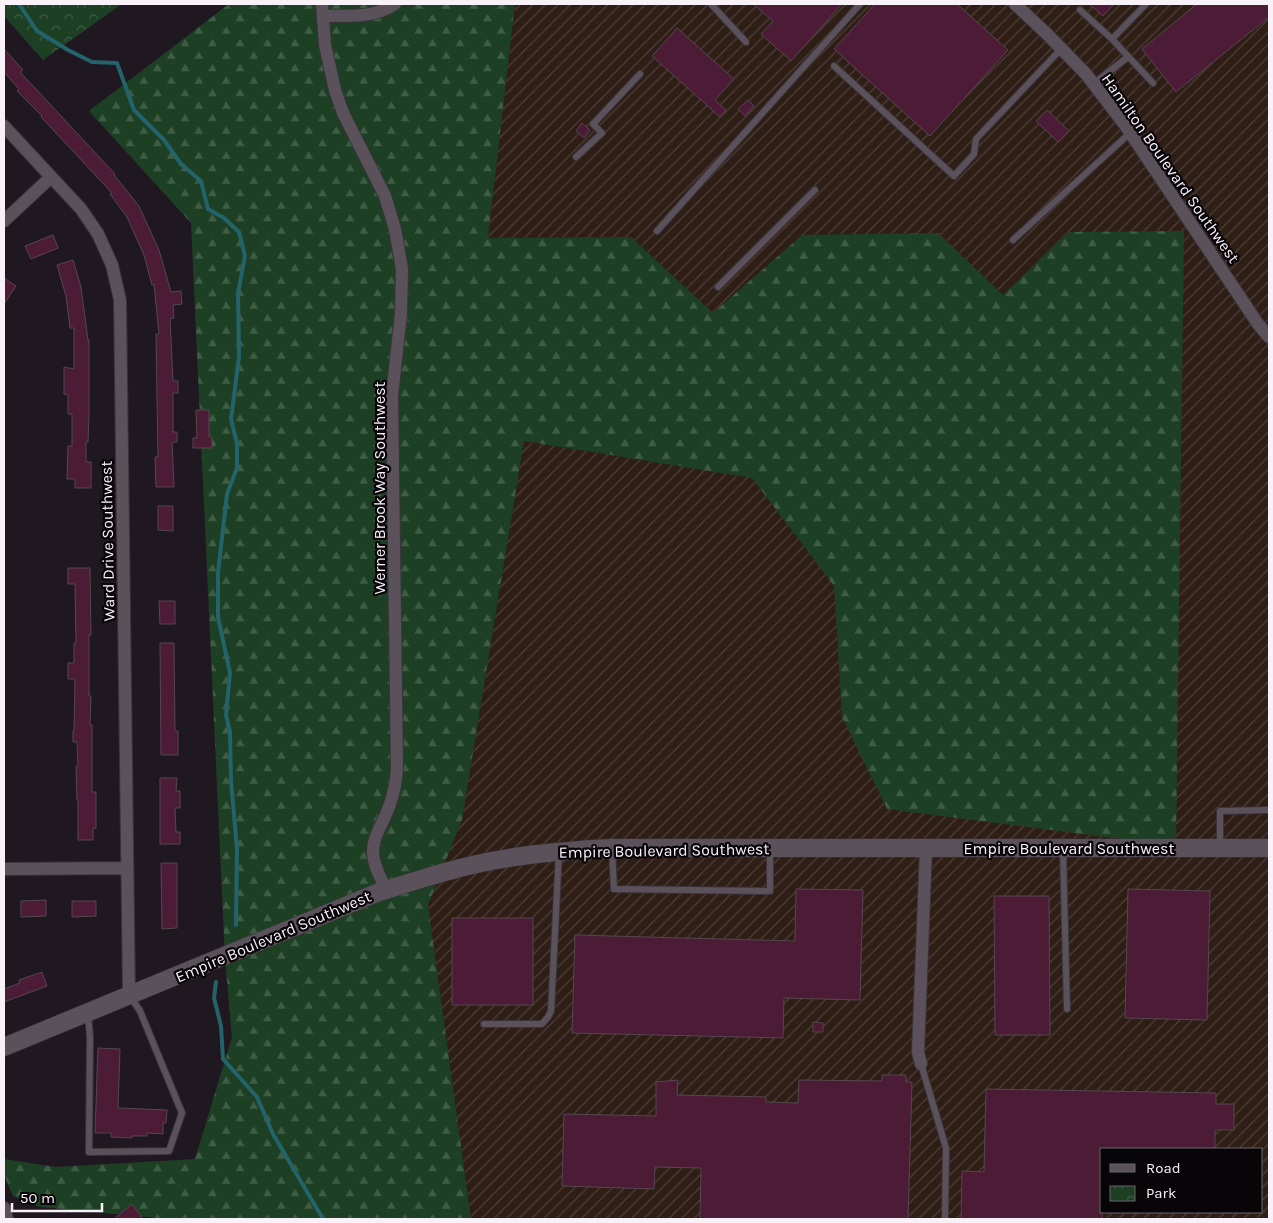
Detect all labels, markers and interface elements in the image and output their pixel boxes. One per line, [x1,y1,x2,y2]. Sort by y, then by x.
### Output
street label: Hamilton Boulevard Southwest [1098,70,1243,267]
street label: Werner Brook Way Southwest [370,381,389,595]
street label: Ward Drive Southwest [97,460,118,622]
street label: Empire Boulevard Southwest [558,839,770,862]
street label: Empire Boulevard Southwest [964,839,1174,858]
street label: Empire Boulevard Southwest [172,887,374,986]
legend [1100,1148,1263,1213]
text: Road [1146,1159,1181,1177]
scale bar [12,1180,102,1212]
text: Park [1146,1184,1176,1202]
text: 50 m [20,1189,55,1207]

